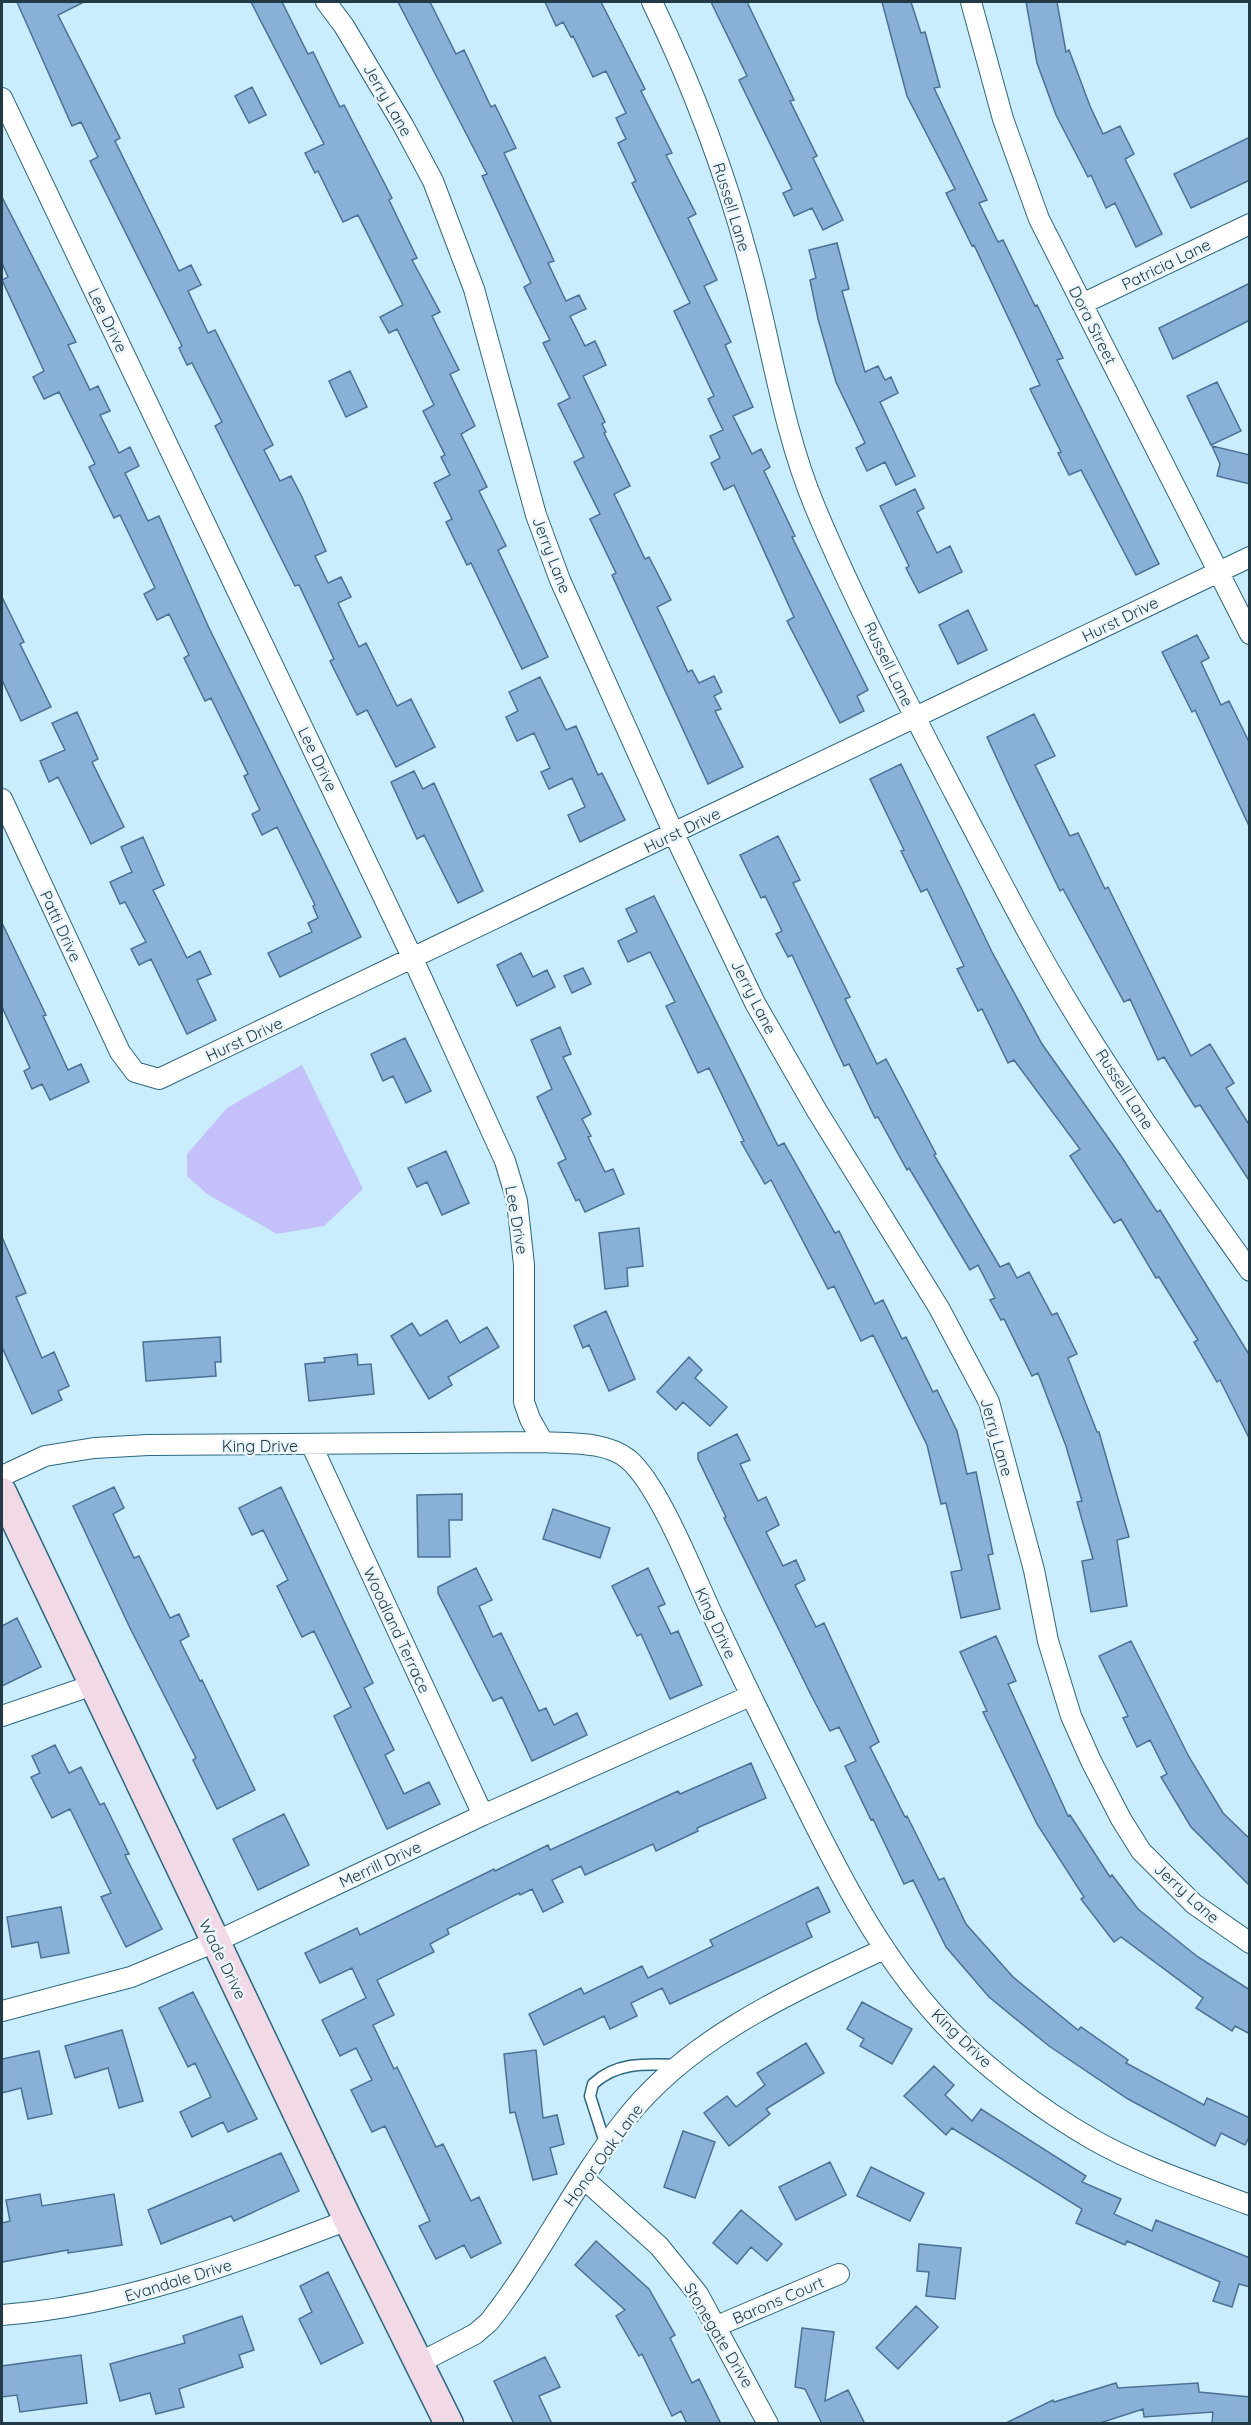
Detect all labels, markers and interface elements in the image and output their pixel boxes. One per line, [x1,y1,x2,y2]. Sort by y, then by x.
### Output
street label: Jerry Lane [359,60,417,140]
street label: Russell Lane [709,160,755,254]
street label: Patricia Lane [1118,234,1214,294]
street label: Dora Street [1065,283,1121,367]
street label: Lee Drive [84,284,132,356]
street label: Jerry Lane [528,514,576,596]
street label: Hurst Drive [1078,592,1162,646]
street label: Russell Lane [860,618,918,710]
street label: Lee Drive [294,723,342,795]
street label: Hurst Drive [640,803,724,857]
street label: Patti Drive [36,887,86,965]
street label: Jerry Lane [727,957,781,1037]
street label: Hurst Drive [202,1012,286,1066]
street label: Russell Lane [1092,1045,1158,1133]
street label: Lee Drive [501,1184,533,1256]
street label: Jerry Lane [976,1396,1018,1478]
street label: King Drive [222,1436,298,1456]
street label: Woodland Terrace [359,1564,435,1696]
street label: King Drive [691,1584,741,1662]
street label: Merrill Drive [336,1836,424,1892]
street label: Jerry Lane [1150,1859,1224,1927]
street label: Wade Drive [195,1916,251,2002]
street label: King Drive [928,2004,996,2072]
street label: Honor Oak Lane [559,2100,647,2210]
street label: Evandale Drive [122,2254,234,2306]
street label: Barons Court [729,2272,827,2328]
street label: Stonegate Drive [680,2279,758,2391]

